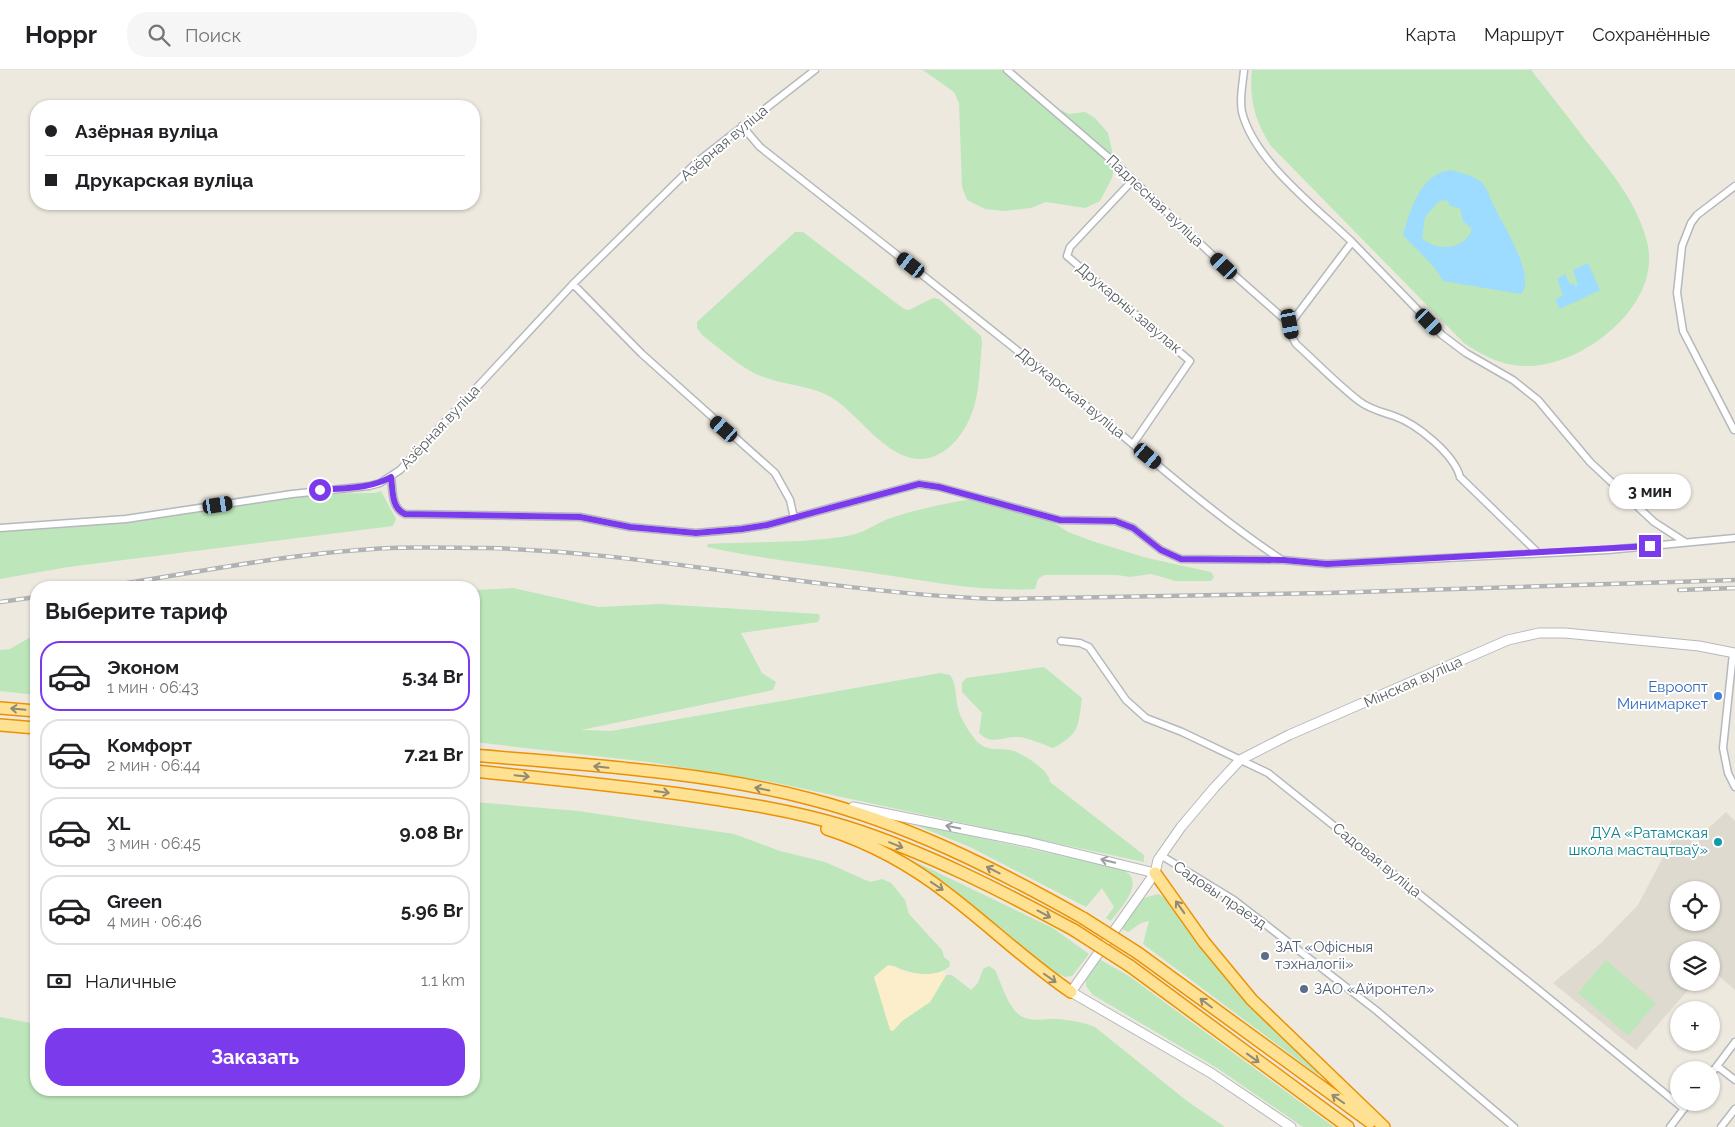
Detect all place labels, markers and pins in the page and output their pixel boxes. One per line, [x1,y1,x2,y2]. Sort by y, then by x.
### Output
place label: Евроопт Минимаркет [1617,678,1708,713]
marker: Евроопт Минимаркет [1712,690,1724,702]
place label: ДУА «Ратамская школа мастацтваў» [1568,824,1708,859]
marker: ДУА «Ратамская школа мастацтваў» [1712,836,1724,848]
place label: ЗАТ «Офісныя тэхналогіі» [1275,938,1373,973]
marker: ЗАТ «Офісныя тэхналогіі» [1259,950,1271,962]
place label: ЗАО «Айронтел» [1314,980,1434,998]
marker: ЗАО «Айронтел» [1298,983,1310,995]

